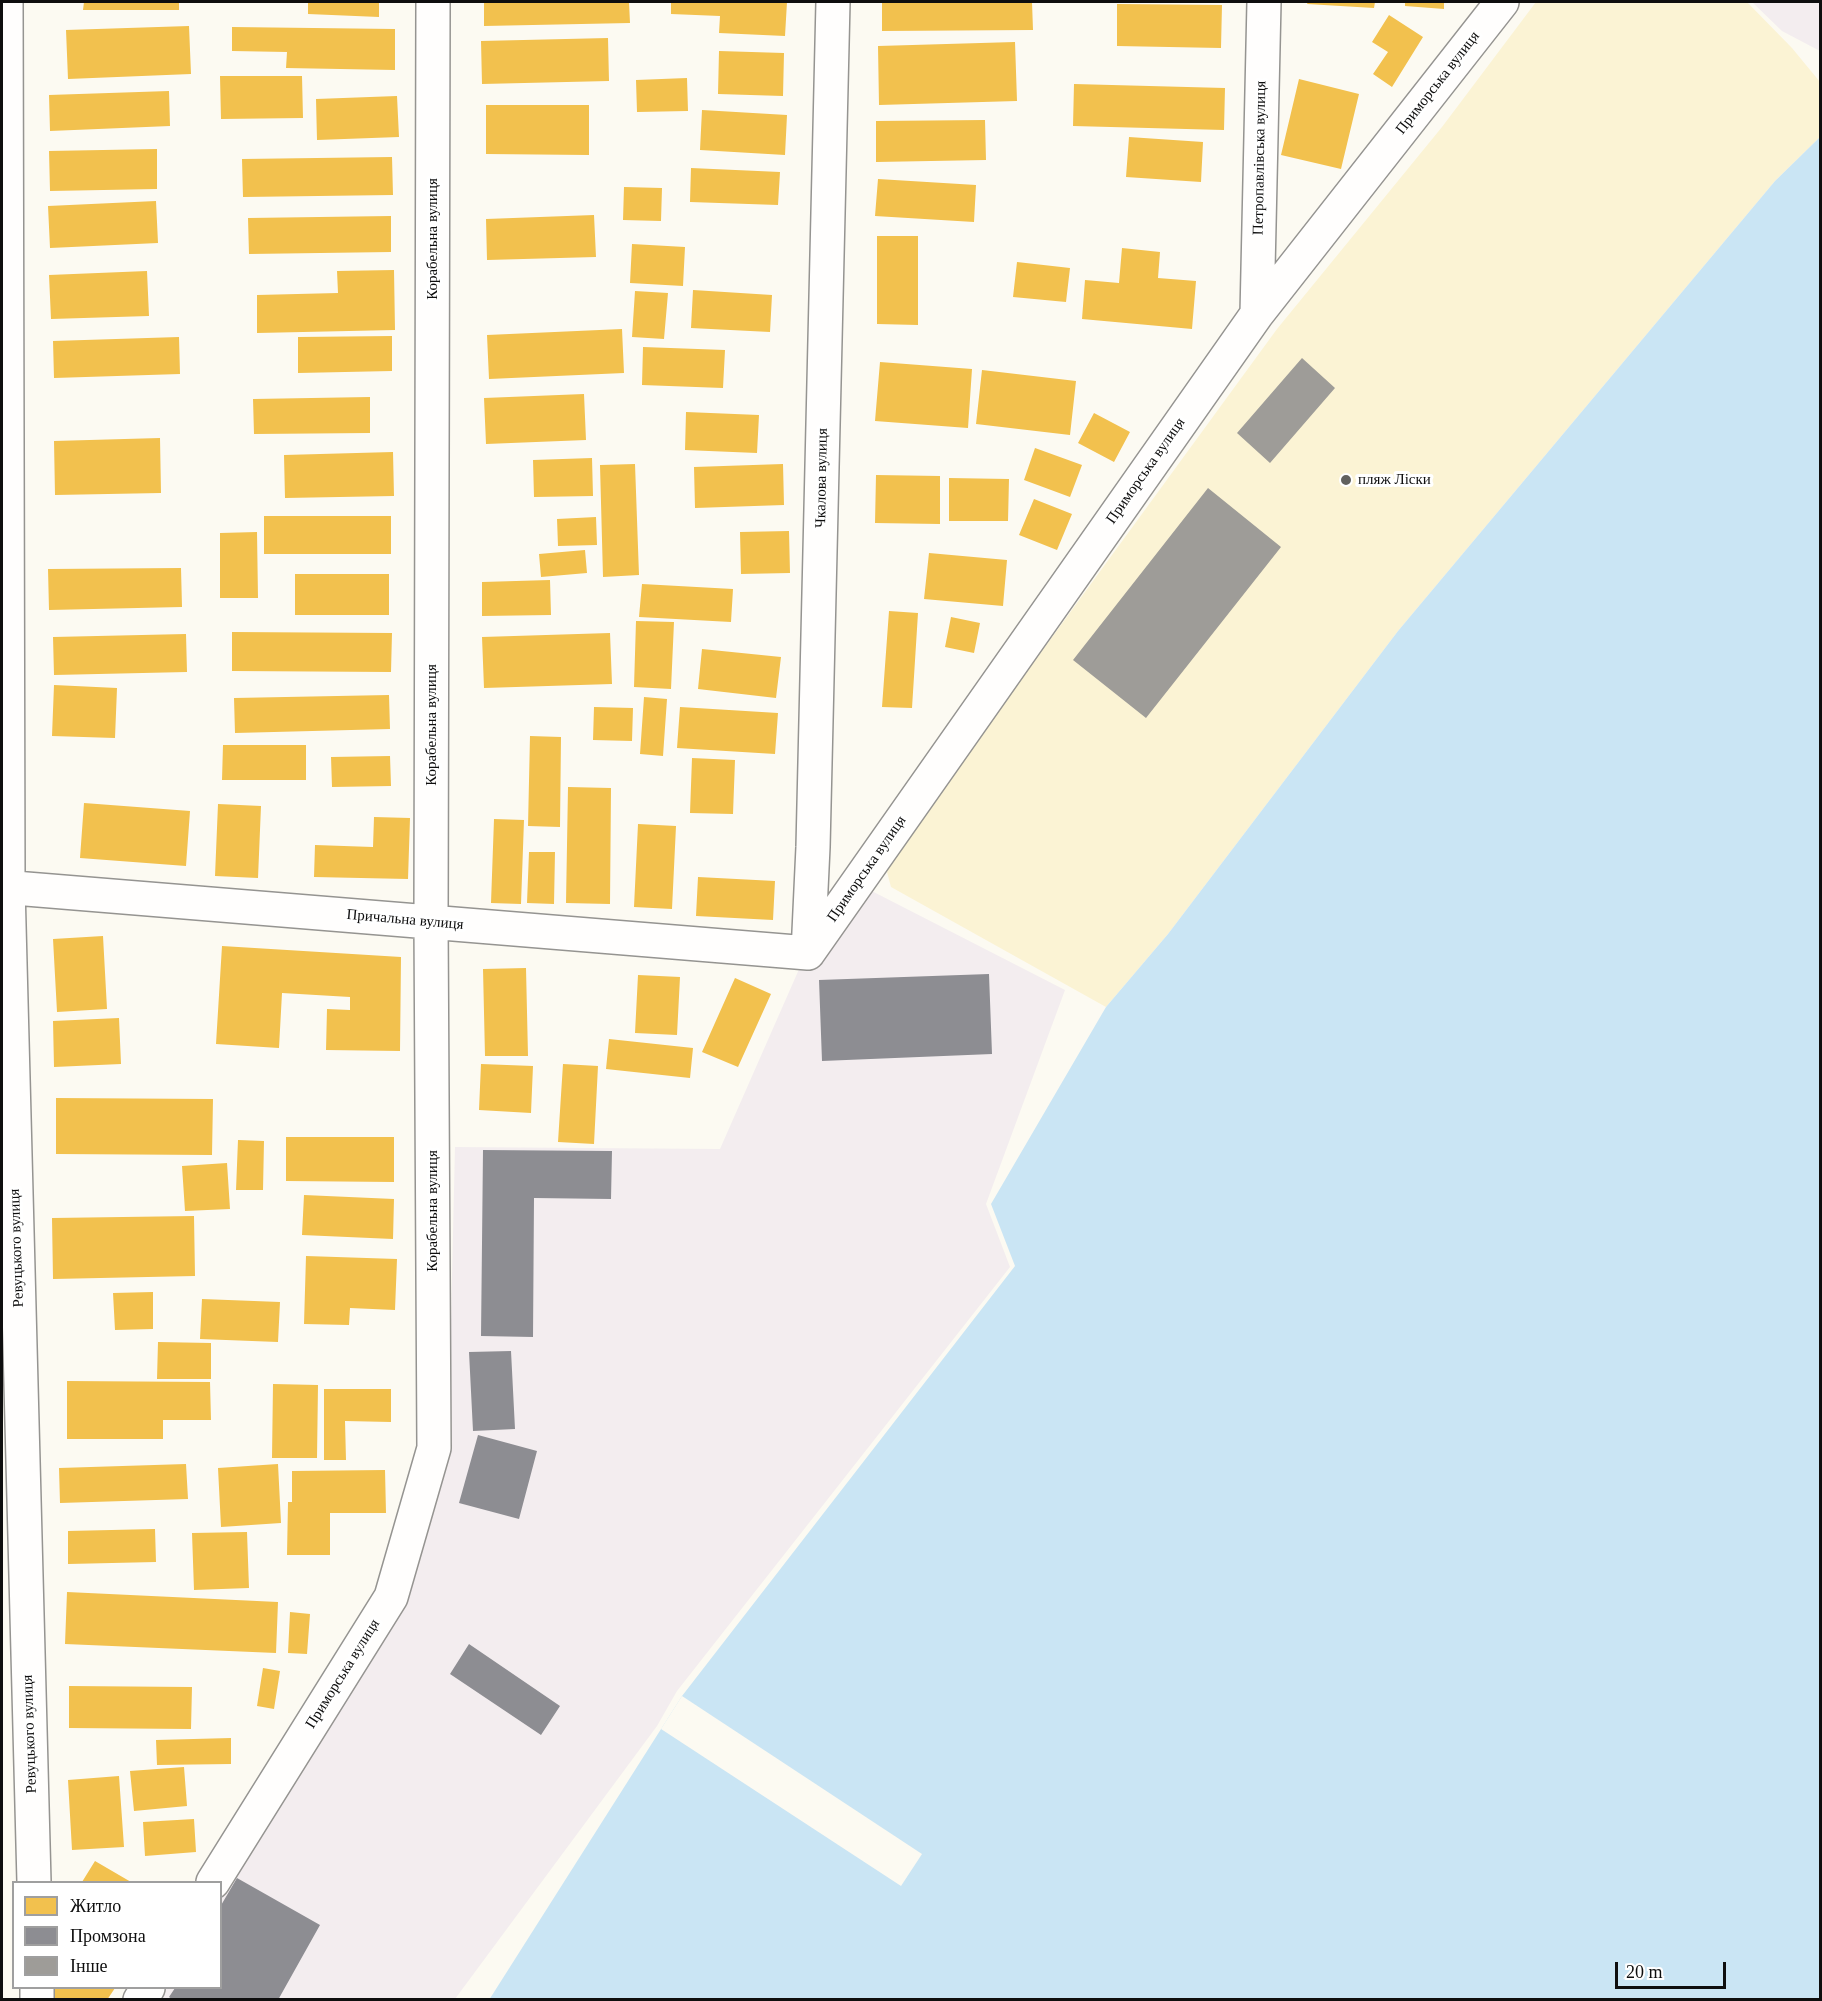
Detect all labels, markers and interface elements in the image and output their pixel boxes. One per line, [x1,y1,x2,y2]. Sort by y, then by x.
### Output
street label: Приморська вулиця [1392,28,1484,138]
street label: Петропавлівська вулиця [1250,81,1270,235]
street label: Корабельна вулиця [424,178,442,300]
street label: Приморська вулиця [1103,414,1189,528]
street label: Чкалова вулиця [812,428,832,528]
place label: пляж Ліски [1358,471,1431,489]
marker: пляж Ліски [1339,473,1353,487]
street label: Корабельна вулиця [423,664,441,786]
street label: Приморська вулиця [824,812,910,926]
street label: Причальна вулиця [346,906,464,934]
street label: Корабельна вулиця [424,1150,442,1272]
street label: Ревуцького вулиця [6,1188,28,1308]
street label: Приморська вулиця [302,1616,384,1732]
street label: Ревуцького вулиця [19,1674,41,1794]
legend [12,1881,222,1989]
text: Житло [70,1896,121,1916]
text: Промзона [70,1926,146,1946]
scale bar [1618,1950,1729,1988]
text: Інше [70,1956,107,1976]
text: 20 m [1626,1962,1663,1982]

